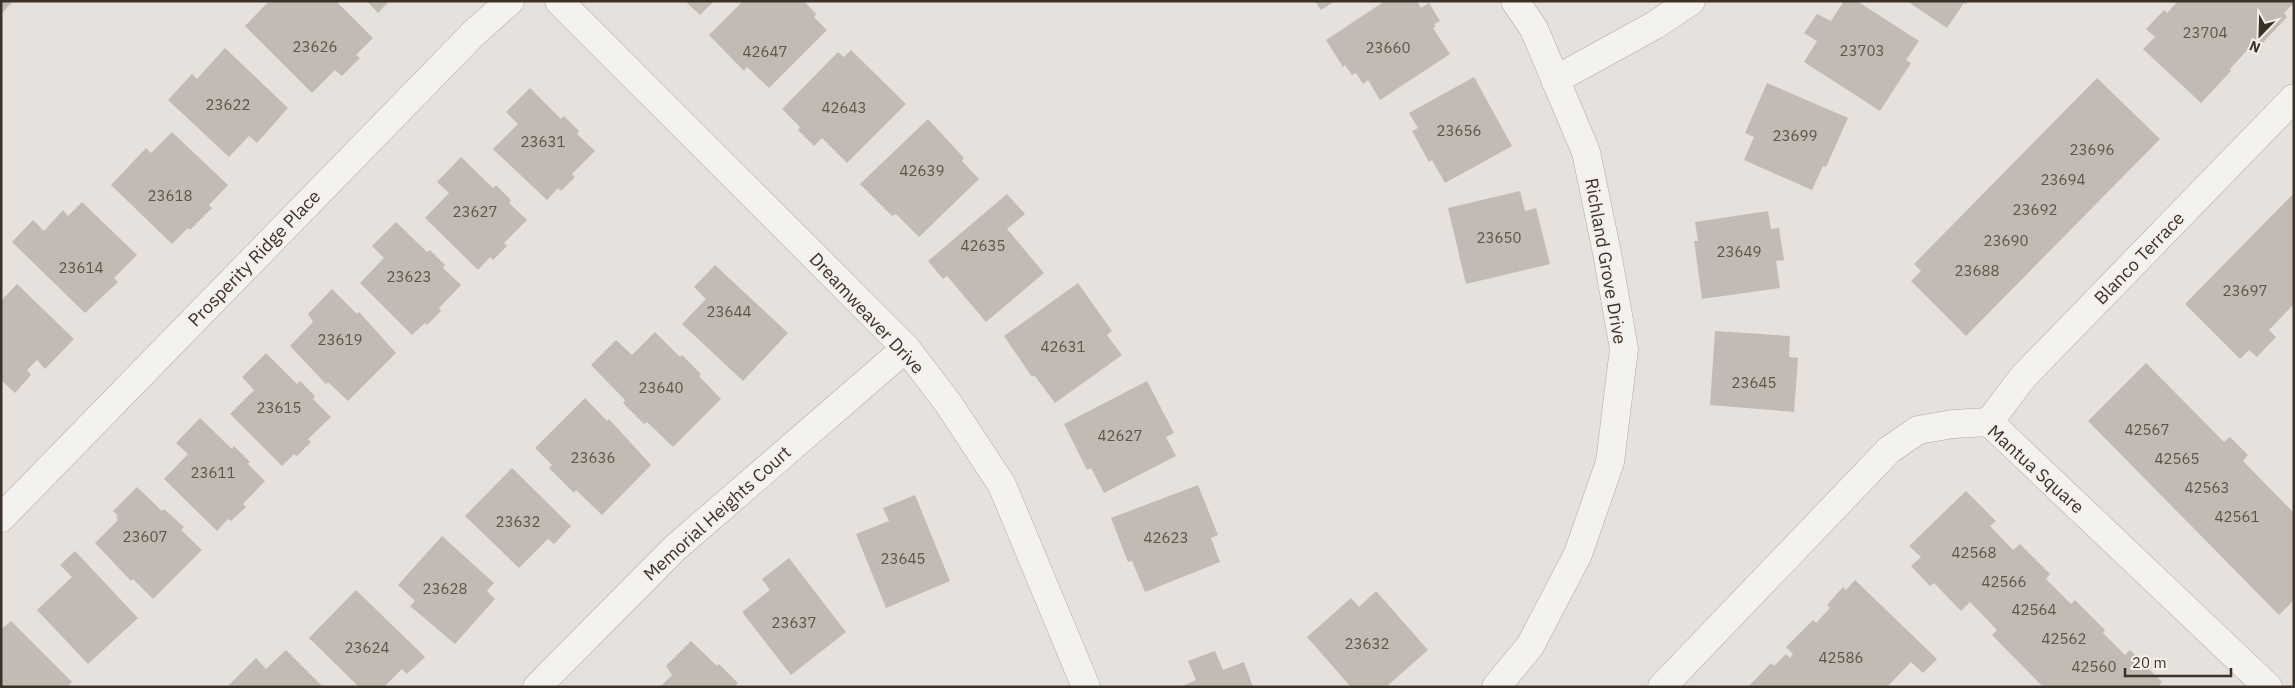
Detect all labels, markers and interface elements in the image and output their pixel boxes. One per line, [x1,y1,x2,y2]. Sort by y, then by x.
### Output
north arrow [2235,10,2285,60]
house number: 23704 [2182,23,2228,42]
house number: 23626 [292,37,338,56]
text: N [2247,37,2263,57]
house number: 23660 [1365,38,1411,57]
house number: 23703 [1839,41,1885,60]
house number: 42647 [742,42,788,61]
house number: 23622 [205,95,251,114]
house number: 42643 [821,98,867,117]
house number: 23656 [1436,121,1482,140]
house number: 23699 [1772,126,1818,145]
house number: 23631 [520,132,566,151]
house number: 23696 [2069,140,2115,159]
house number: 42639 [899,161,945,180]
house number: 23694 [2040,170,2086,189]
street label: Richland Grove Drive [1580,176,1632,346]
street label: Prosperity Ridge Place [183,185,325,331]
house number: 23618 [147,186,193,205]
house number: 23692 [2012,200,2058,219]
house number: 23627 [452,202,498,221]
street label: Blanco Terrace [2089,207,2189,309]
house number: 23650 [1476,228,1522,247]
house number: 23690 [1983,231,2029,250]
house number: 42635 [960,236,1006,255]
house number: 23649 [1716,242,1762,261]
street label: Dreamweaver Drive [805,247,929,379]
house number: 23614 [58,258,104,277]
house number: 23688 [1954,261,2000,280]
house number: 23623 [386,267,432,286]
house number: 23697 [2222,281,2268,300]
house number: 23644 [706,302,752,321]
house number: 23619 [317,330,363,349]
house number: 42631 [1040,337,1086,356]
house number: 23645 [1731,373,1777,392]
house number: 23640 [638,378,684,397]
house number: 23615 [256,398,302,417]
street label: Mantua Square [1983,420,2089,518]
house number: 42567 [2124,420,2170,439]
house number: 42627 [1097,426,1143,445]
street label: Memorial Heights Court [638,441,796,585]
house number: 23636 [570,448,616,467]
house number: 42565 [2154,449,2200,468]
house number: 23611 [190,463,236,482]
house number: 42563 [2184,478,2230,497]
house number: 42561 [2214,507,2260,526]
house number: 23632 [495,512,541,531]
house number: 23607 [122,527,168,546]
house number: 42623 [1143,528,1189,547]
house number: 42568 [1951,543,1997,562]
house number: 23645 [880,549,926,568]
house number: 42566 [1981,572,2027,591]
house number: 23628 [422,579,468,598]
house number: 42564 [2011,600,2057,619]
house number: 23637 [771,613,817,632]
house number: 42562 [2041,629,2087,648]
house number: 23632 [1344,634,1390,653]
house number: 23624 [344,638,390,657]
scale bar [2125,646,2231,678]
house number: 42586 [1818,648,1864,667]
text: 20 m [2132,653,2167,672]
house number: 42560 [2071,657,2117,676]

